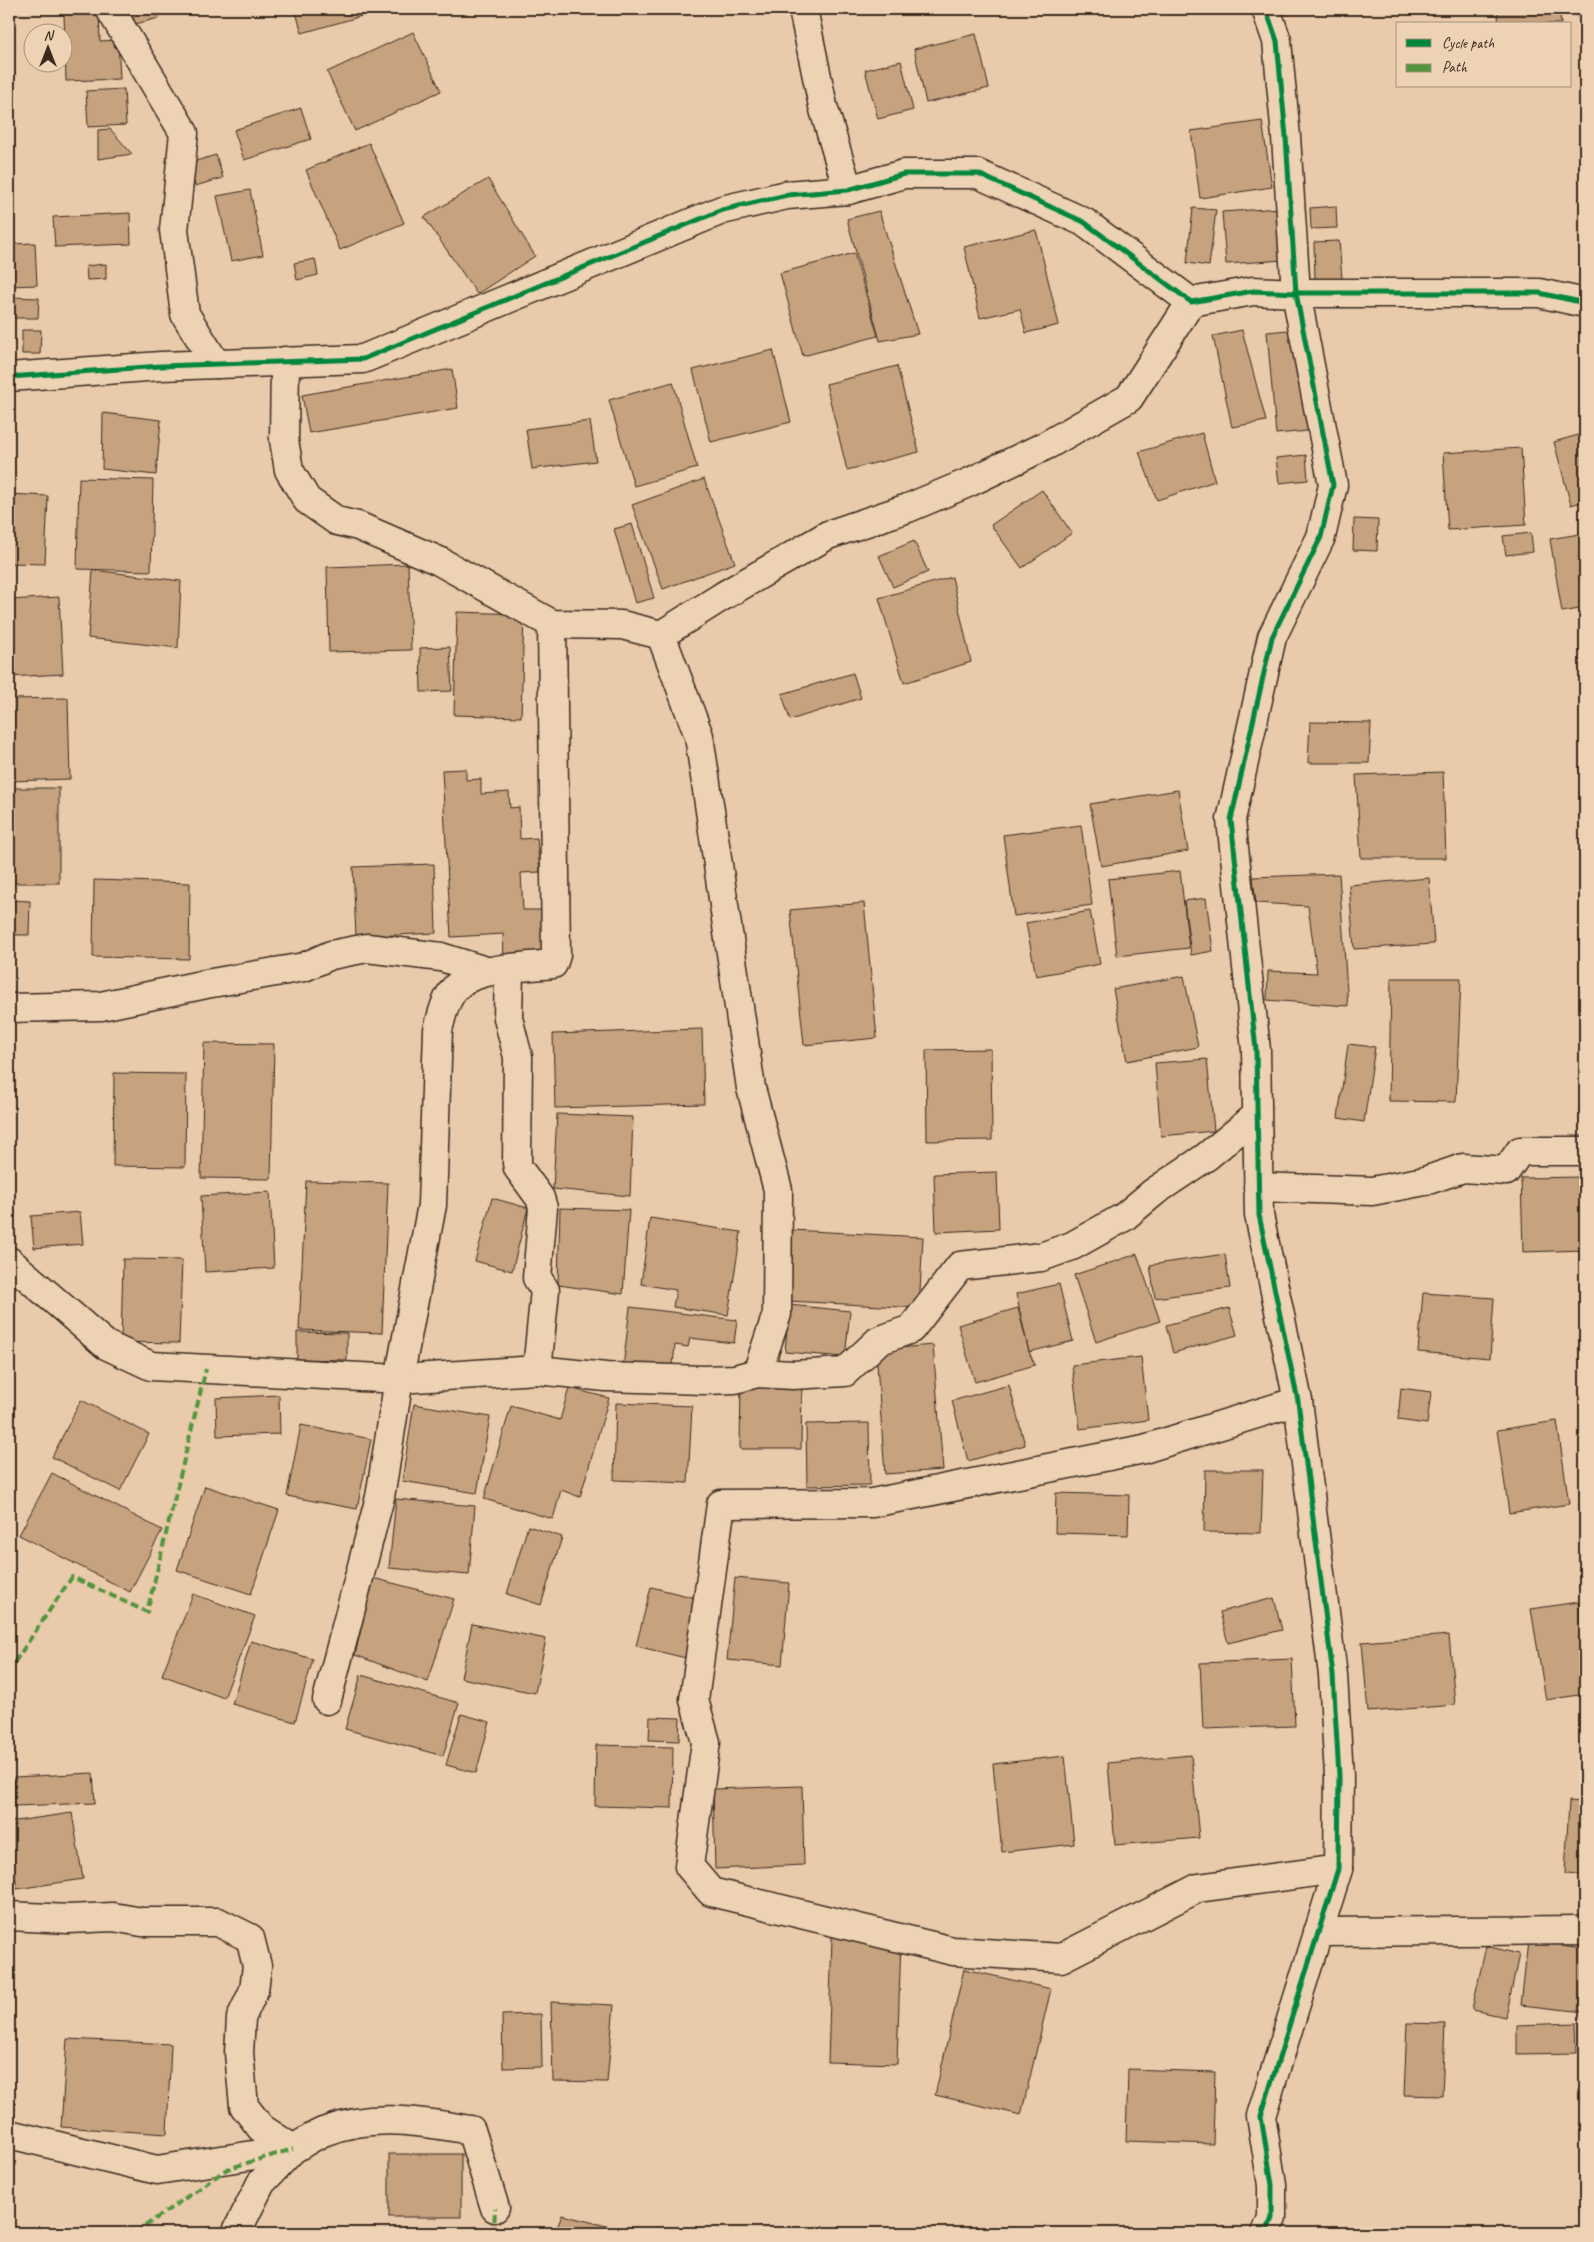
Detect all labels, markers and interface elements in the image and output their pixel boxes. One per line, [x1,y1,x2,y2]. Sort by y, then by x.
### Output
north arrow [22,22,72,72]
legend [1396,22,1572,88]
text: N [44,27,55,44]
text: Cycle path [1442,34,1494,53]
text: Path [1442,58,1468,77]

